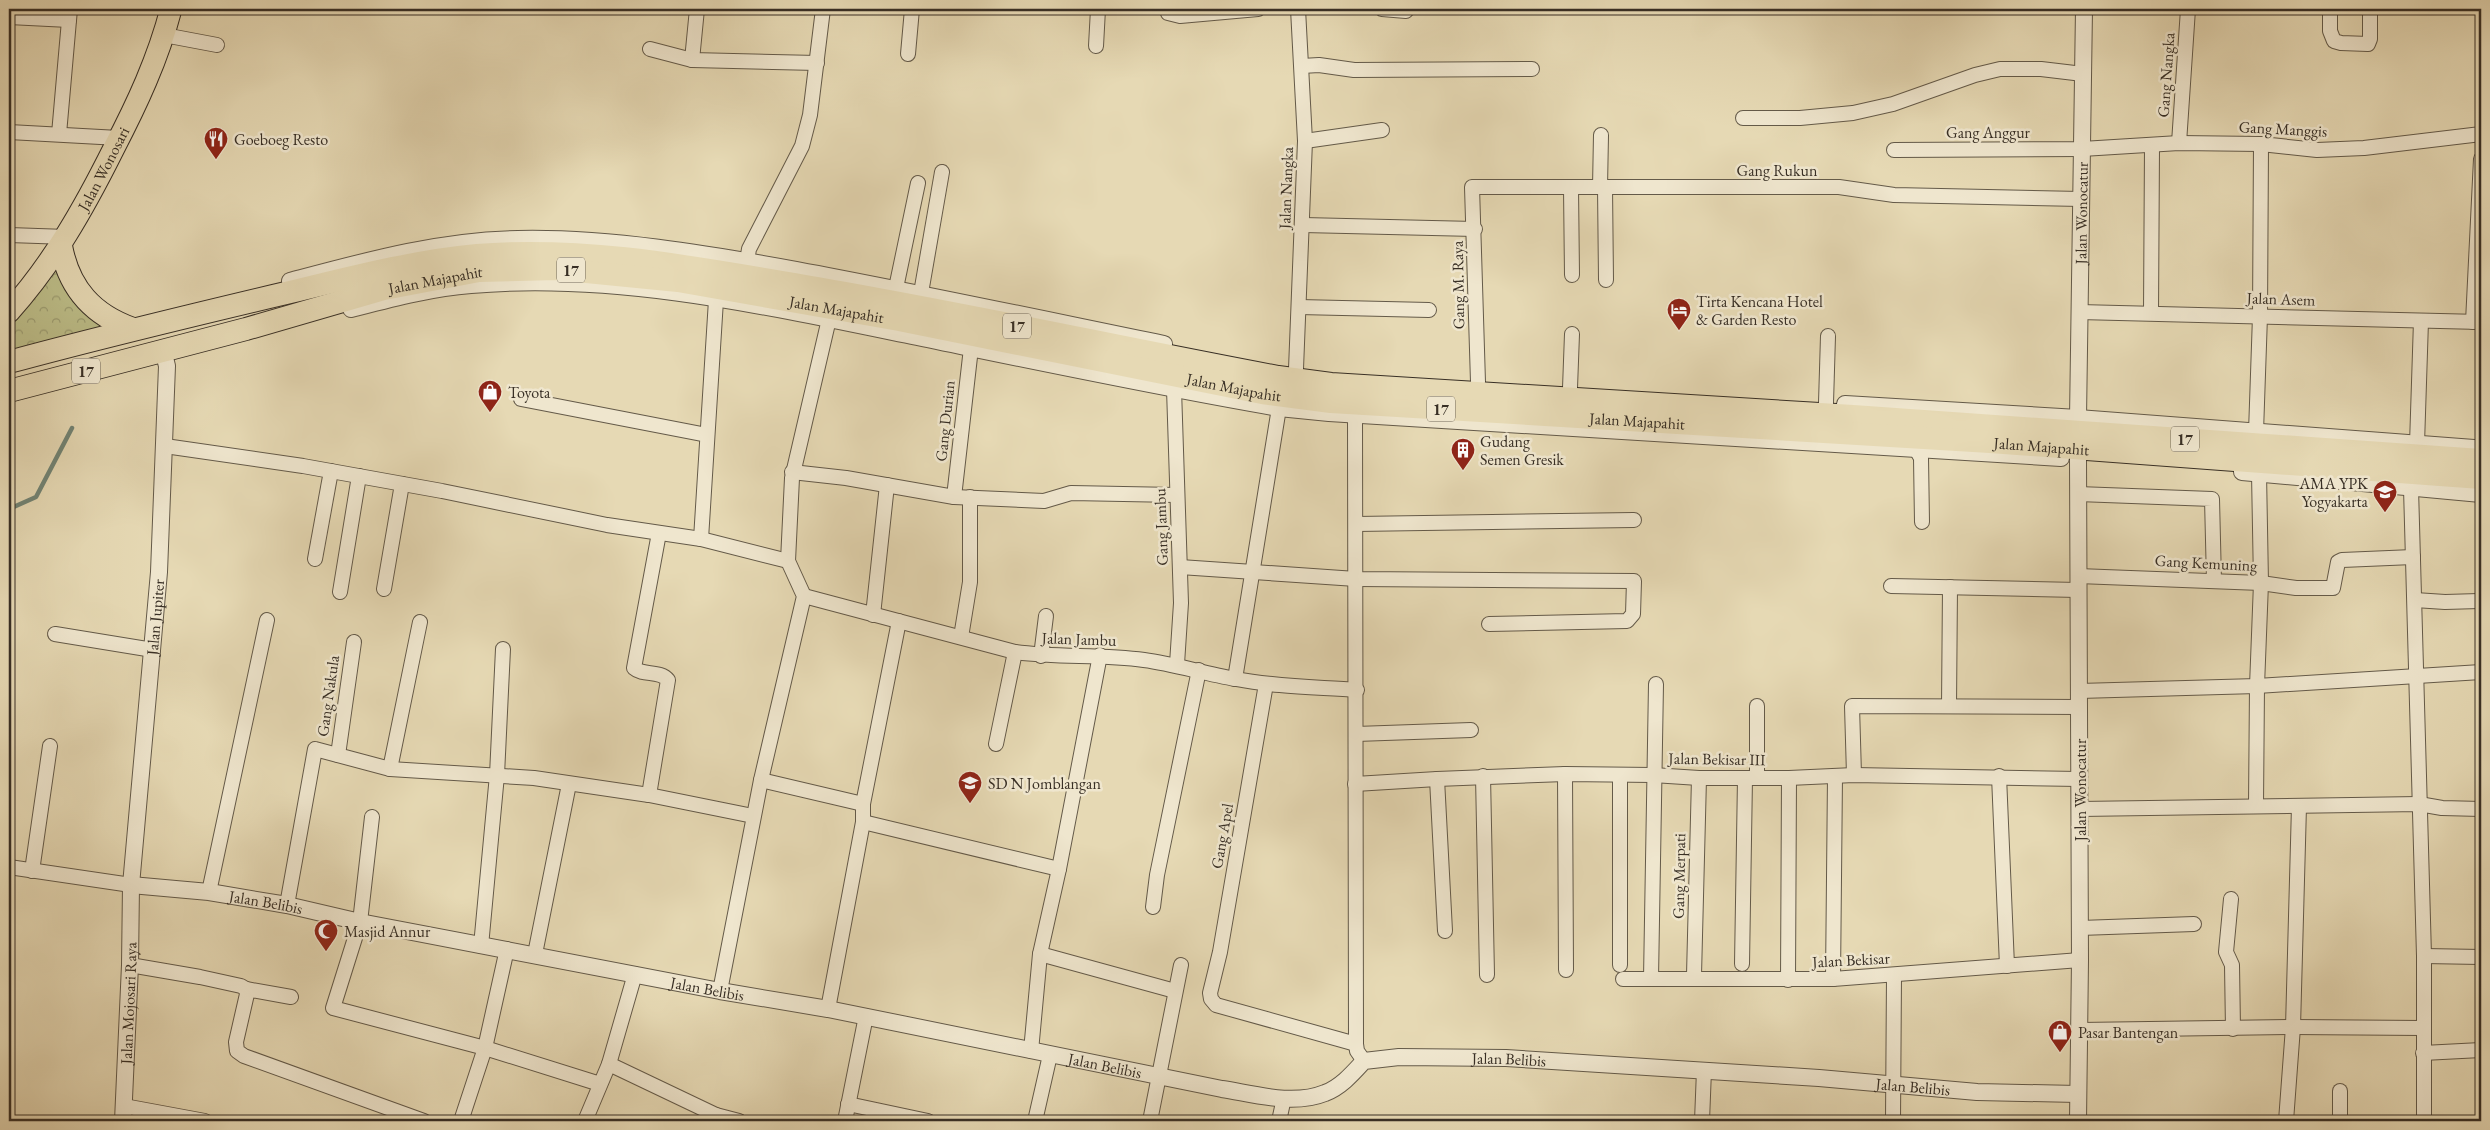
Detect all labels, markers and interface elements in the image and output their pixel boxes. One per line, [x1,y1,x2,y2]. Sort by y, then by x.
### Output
street label: Gang Nangka [2153,31,2179,118]
street label: Gang Manggis [2238,116,2328,142]
street label: Gang Anggur [1946,122,2031,143]
street label: Jalan Wonosari [71,123,134,216]
restaurant icon: Goeboeg Resto [203,126,229,160]
place label: Goeboeg Resto [234,129,328,150]
street label: Jalan Nangka [1274,146,1298,231]
street label: Gang Rukun [1737,160,1818,181]
street label: Jalan Wonocatur [2070,161,2092,266]
street label: Gang M. Raya [1447,240,1469,330]
road number: 17 [557,258,585,282]
street label: Jalan Majapahit [385,260,483,299]
street label: Jalan Asem [2244,287,2316,311]
street label: Jalan Majapahit [786,290,886,328]
place label: Tirta Kencana Hotel & Garden Resto [1696,291,1823,330]
hotel icon: Tirta Kencana Hotel & Garden Resto [1666,297,1692,331]
road number: 17 [1003,314,1031,338]
road number: 17 [72,358,100,384]
street label: Jalan Majapahit [1183,367,1282,406]
shop icon: Toyota [477,379,503,413]
street label: Gang Durian [930,379,960,463]
place label: Toyota [508,382,551,403]
road number: 17 [1427,396,1455,422]
street label: Jalan Majapahit [1587,407,1686,434]
road number: 17 [2171,426,2199,452]
place label: Gudang Semen Gresik [1480,431,1564,470]
street label: Jalan Majapahit [1991,432,2090,460]
building icon: Gudang Semen Gresik [1450,437,1476,471]
place label: AMA YPK Yogyakarta [2298,473,2369,512]
school or university icon: AMA YPK Yogyakarta [2372,479,2398,513]
street label: Gang Jambu [1149,487,1173,566]
street label: Gang Kemuning [2154,550,2259,576]
street label: Jalan Jupiter [141,578,169,658]
street label: Jalan Jambu [1039,627,1117,651]
street label: Gang Nakula [312,653,344,738]
street label: Jalan Wonocatur [2070,738,2091,843]
street label: Jalan Bekisar III [1666,748,1766,770]
school or university icon: SD N Jomblangan [957,770,983,804]
place label: SD N Jomblangan [988,773,1101,794]
street label: Gang Apel [1206,801,1238,870]
street label: Gang Merpati [1668,833,1690,919]
street label: Jalan Belibis [225,885,305,919]
mosque icon: Masjid Annur [313,918,339,952]
place label: Masjid Annur [344,921,431,942]
street label: Jalan Mojosari Raya [115,941,141,1067]
street label: Jalan Bekisar [1810,947,1891,973]
street label: Jalan Belibis [667,971,746,1005]
shop icon: Pasar Bantengan [2047,1019,2073,1053]
place label: Pasar Bantengan [2078,1022,2179,1043]
street label: Jalan Belibis [1064,1047,1144,1083]
street label: Jalan Belibis [1470,1047,1547,1071]
street label: Jalan Belibis [1873,1072,1951,1100]

